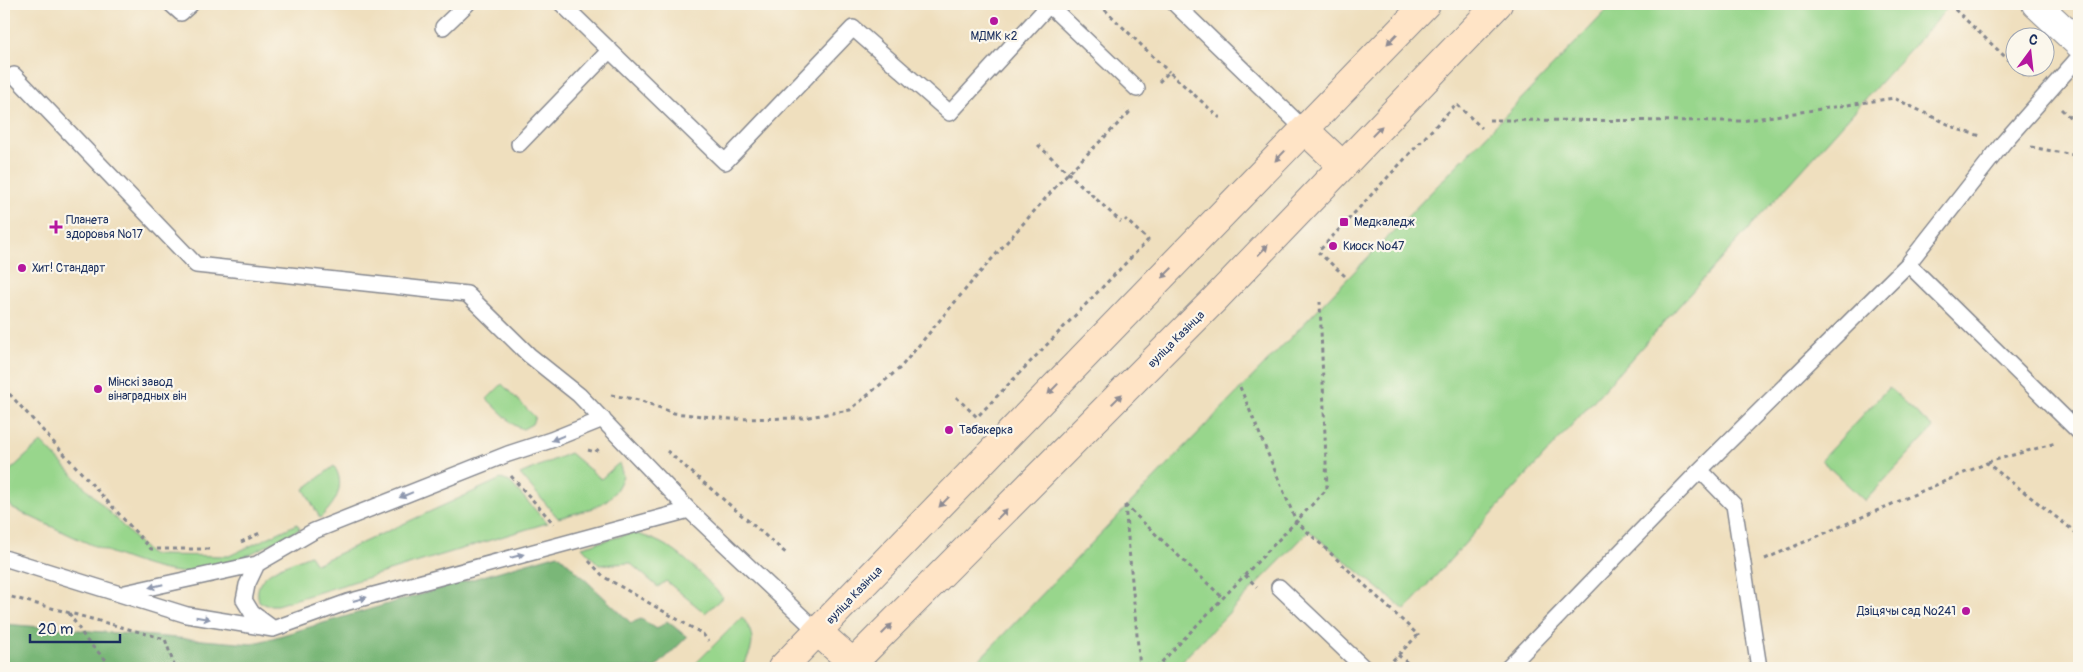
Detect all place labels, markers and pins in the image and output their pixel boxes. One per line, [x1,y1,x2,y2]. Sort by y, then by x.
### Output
marker: МДМК к2 [988,15,1000,27]
place label: МДМК к2 [971,29,1018,44]
place label: Планета здоровья №17 [66,213,143,242]
place label: Медкаледж [1354,215,1415,230]
marker: Медкаледж [1338,216,1350,228]
marker: Планета здоровья №17 [50,221,62,233]
place label: Киоск №47 [1343,239,1405,254]
marker: Киоск №47 [1327,240,1339,252]
place label: Хит! Стандарт [32,261,105,276]
marker: Хит! Стандарт [16,262,28,274]
place label: Мінскі завод вінаградных він [108,375,186,404]
marker: Мінскі завод вінаградных він [92,383,104,395]
place label: Табакерка [959,423,1013,438]
marker: Табакерка [943,424,955,436]
place label: Дзіцячы сад №241 [1856,604,1956,619]
marker: Дзіцячы сад №241 [1960,605,1972,617]

